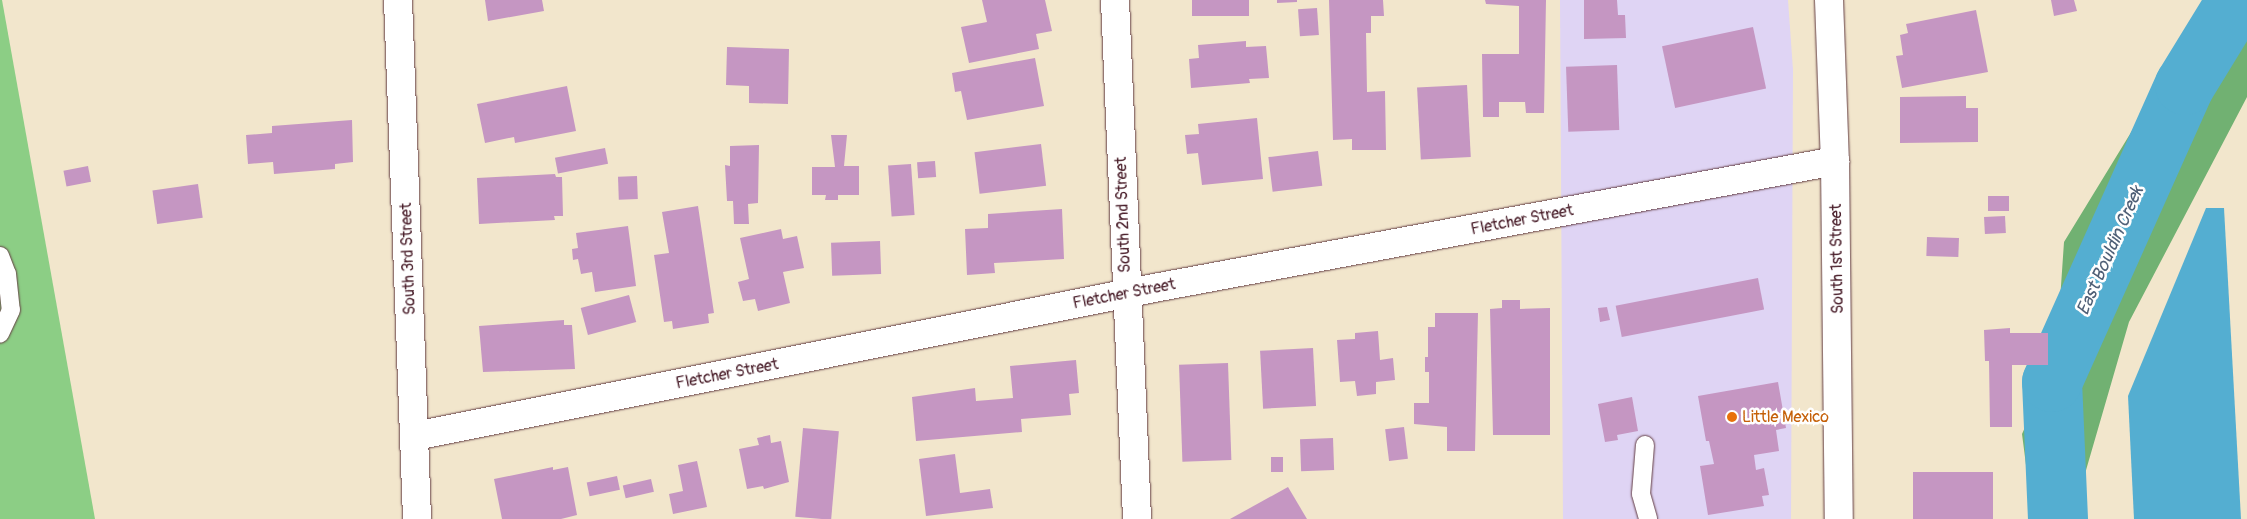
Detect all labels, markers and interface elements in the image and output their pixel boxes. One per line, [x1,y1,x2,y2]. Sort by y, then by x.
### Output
street label: South 2nd Street [1111,157,1135,273]
water label: East Bouldin Creek [2073,183,2149,319]
street label: Fletcher Street [1469,201,1575,239]
street label: South 3rd Street [396,202,420,316]
street label: South 1st Street [1826,204,1848,314]
street label: Fletcher Street [1071,275,1177,313]
street label: Fletcher Street [674,355,780,393]
place label: Little Mexico [1742,407,1829,427]
marker: Little Mexico [1726,411,1738,423]

